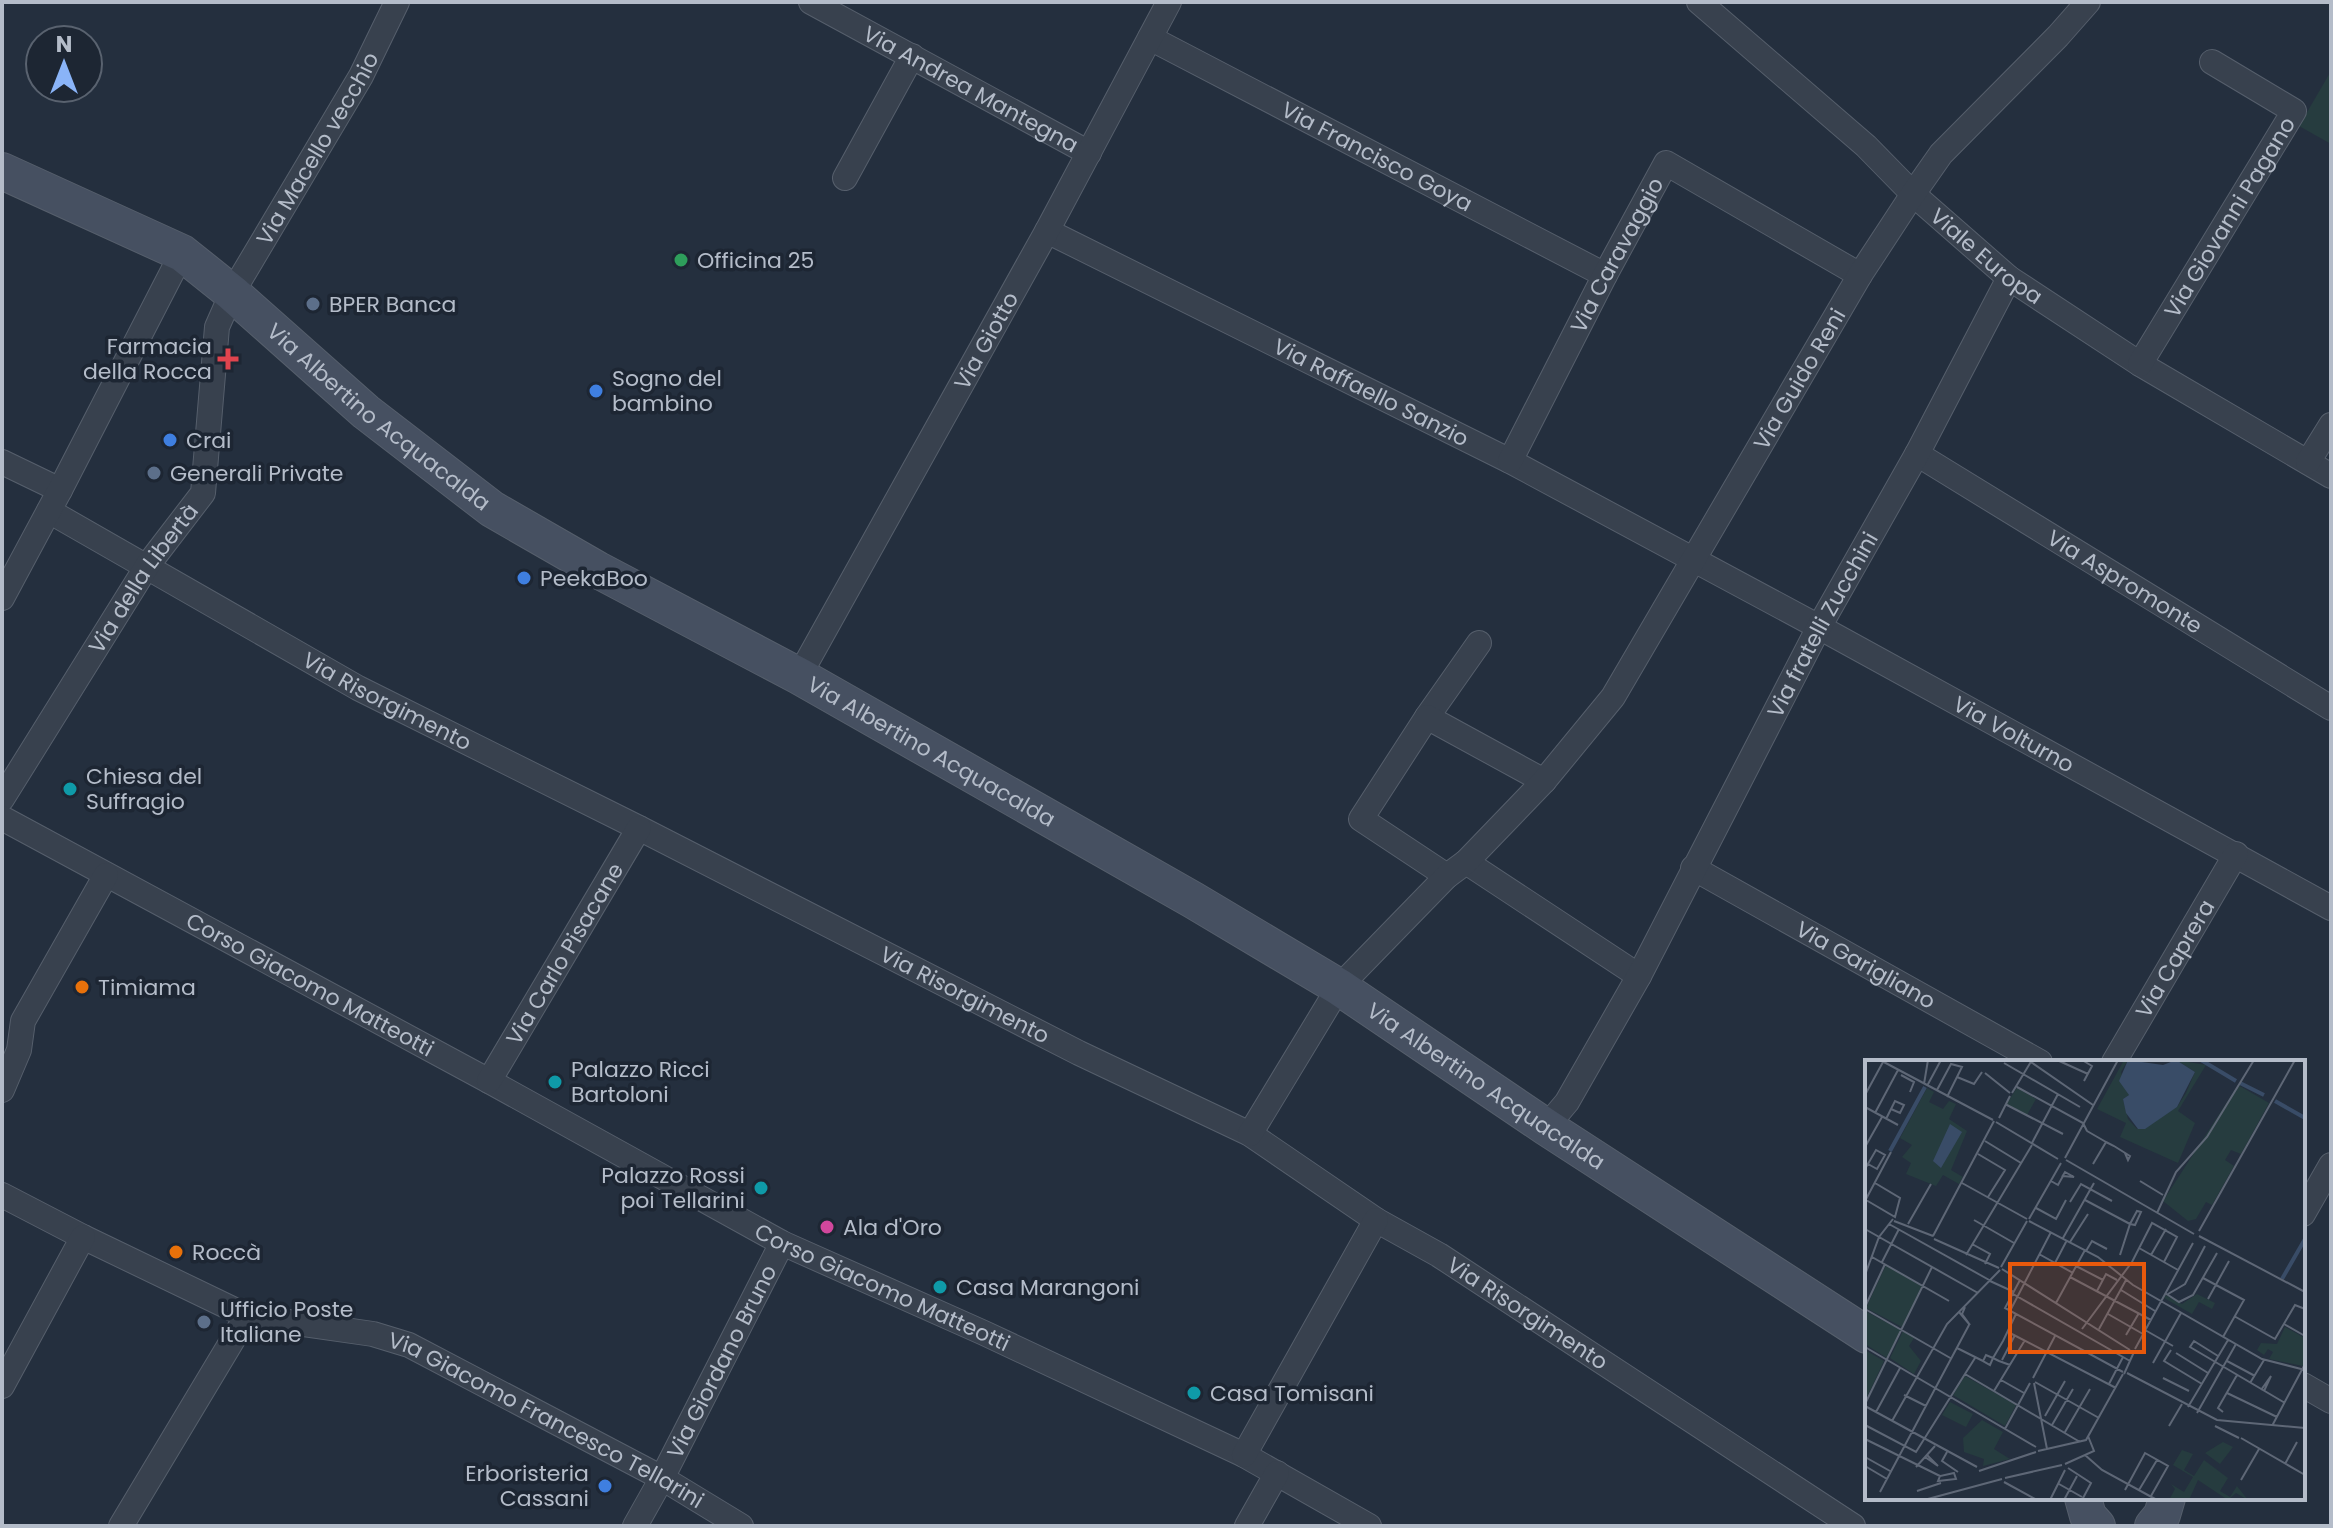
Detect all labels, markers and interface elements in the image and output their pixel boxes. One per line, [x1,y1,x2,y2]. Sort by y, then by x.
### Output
street label: Via Andrea Mantegna [858,18,1084,160]
north arrow [24,24,104,104]
text: N [56,29,72,60]
street label: Via Macello vecchio [248,47,386,251]
street label: Via Francisco Goya [1276,94,1478,219]
street label: Via Giovanni Pagano [2156,111,2302,323]
street label: Via Caravaggio [1562,172,1671,338]
street label: Viale Europa [1924,200,2049,312]
place label: Officina 25 [697,245,814,276]
marker: Officina 25 [672,251,690,269]
street label: Via Giotto [946,286,1026,395]
place label: BPER Banca [329,289,456,320]
marker: BPER Banca [304,295,322,313]
street label: Via Guido Reni [1746,302,1853,455]
street label: Via Albertino Acquacalda [260,316,497,518]
street label: Via Raffaello Sanzio [1268,330,1474,454]
place label: Farmacia della Rocca [83,331,212,387]
marker: Farmacia della Rocca [219,350,237,368]
place label: Sogno del bambino [612,363,722,419]
marker: Sogno del bambino [587,382,605,400]
place label: Crai [186,425,231,456]
marker: Crai [161,431,179,449]
place label: Generali Private [170,458,343,489]
marker: Generali Private [145,464,163,482]
street label: Via della Libertà [81,497,205,659]
street label: Via Aspromonte [2041,522,2209,641]
street label: Via fratelli Zucchini [1759,526,1885,723]
place label: PeekaBoo [540,563,648,594]
marker: PeekaBoo [515,569,533,587]
street label: Via Risorgimento [297,644,477,758]
street label: Via Albertino Acquacalda [802,668,1061,834]
street label: Via Volturno [1948,688,2080,780]
place label: Chiesa del Suffragio [86,761,202,817]
marker: Chiesa del Suffragio [61,780,79,798]
street label: Via Carlo Pisacane [498,857,631,1051]
street label: Via Caprera [2128,893,2222,1024]
street label: Corso Giacomo Matteotti [181,905,439,1064]
street label: Via Garigliano [1790,913,1941,1016]
street label: Via Risorgimento [875,938,1055,1051]
place label: Timiama [98,972,196,1003]
marker: Timiama [73,978,91,996]
street label: Via Albertino Acquacalda [1361,995,1611,1177]
place label: Palazzo Ricci Bartoloni [571,1054,710,1110]
inset map [1865,1060,2305,1500]
marker: Palazzo Ricci Bartoloni [546,1073,564,1091]
place label: Palazzo Rossi poi Tellarini [601,1160,745,1216]
marker: Palazzo Rossi poi Tellarini [752,1179,770,1197]
place label: Ala d'Oro [843,1212,942,1243]
street label: Corso Giacomo Matteotti [749,1215,1015,1359]
marker: Ala d'Oro [818,1218,836,1236]
place label: Roccà [192,1237,261,1268]
marker: Roccà [167,1243,185,1261]
street label: Via Risorgimento [1441,1249,1614,1377]
street label: Via Giordano Bruno [659,1259,784,1464]
place label: Casa Marangoni [956,1272,1140,1303]
marker: Casa Marangoni [931,1278,949,1296]
place label: Ufficio Poste Italiane [220,1294,353,1350]
marker: Ufficio Poste Italiane [195,1313,213,1331]
street label: Via Giacomo Francesco Tellarini [385,1324,710,1515]
place label: Casa Tomisani [1210,1378,1374,1409]
marker: Casa Tomisani [1185,1384,1203,1402]
place label: Erboristeria Cassani [465,1458,589,1514]
marker: Erboristeria Cassani [596,1477,614,1495]

